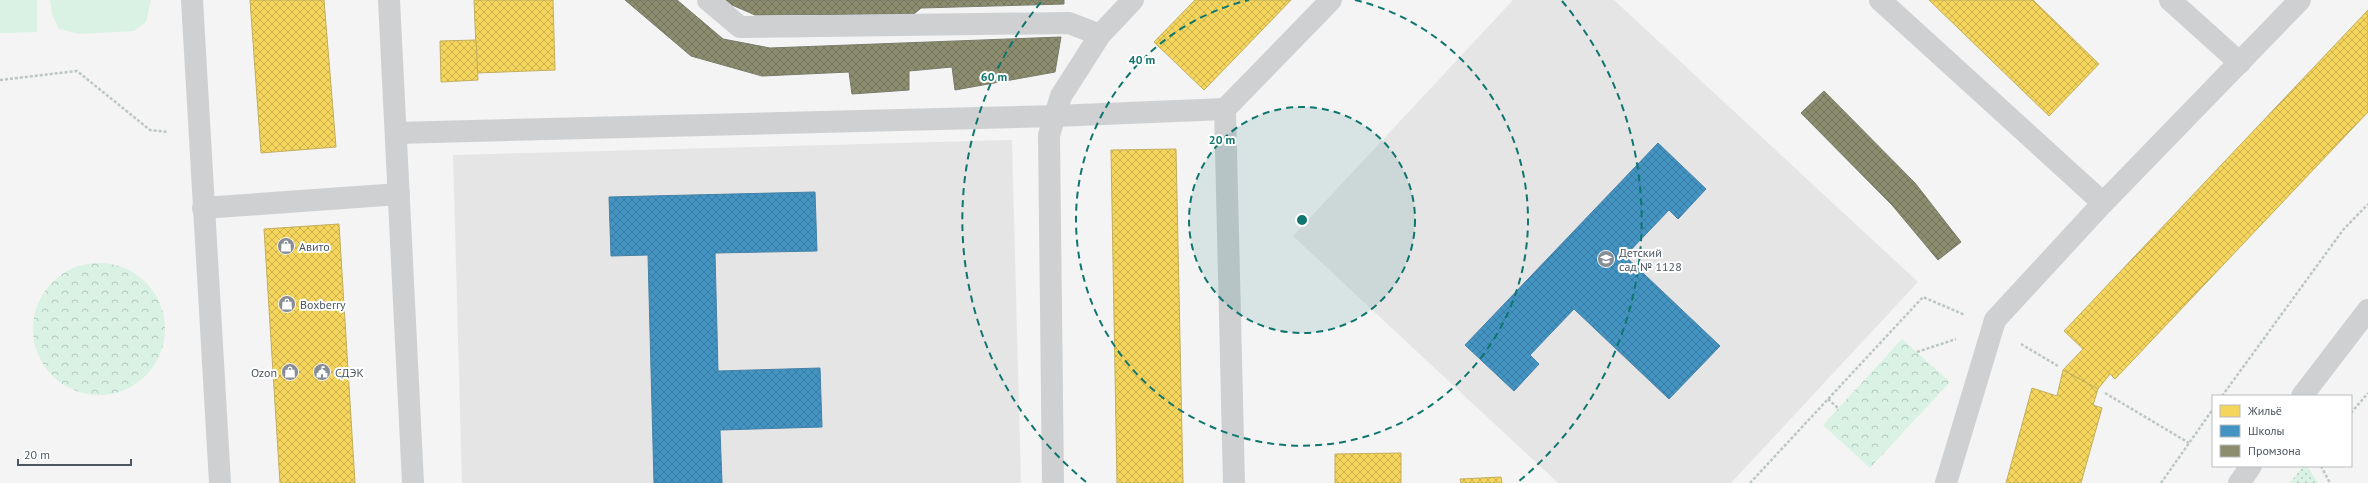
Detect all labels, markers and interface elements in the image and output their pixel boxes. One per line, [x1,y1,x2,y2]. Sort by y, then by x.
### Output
text: 40 m [1129,52,1155,67]
text: 60 m [981,69,1007,84]
text: 20 m [1209,132,1235,147]
centre of rings [1295,213,1309,227]
shop icon: Авито [276,236,296,256]
place label: Авито [299,239,330,254]
place label: Детский сад № 1128 [1619,245,1682,274]
school or university icon: Детский сад № 1128 [1596,249,1616,269]
shop icon: Boxberry [277,294,297,314]
place label: Boxberry [300,297,346,312]
shop icon: Ozon [280,362,300,382]
public building icon: СДЭК [312,362,332,382]
place label: Ozon [251,365,277,380]
place label: СДЭК [335,365,364,380]
legend [2212,395,2352,467]
text: Жильё [2247,403,2282,418]
text: Школы [2248,423,2284,438]
scale bar [18,441,131,467]
text: Промзона [2248,443,2301,458]
text: 20 m [24,447,50,462]

